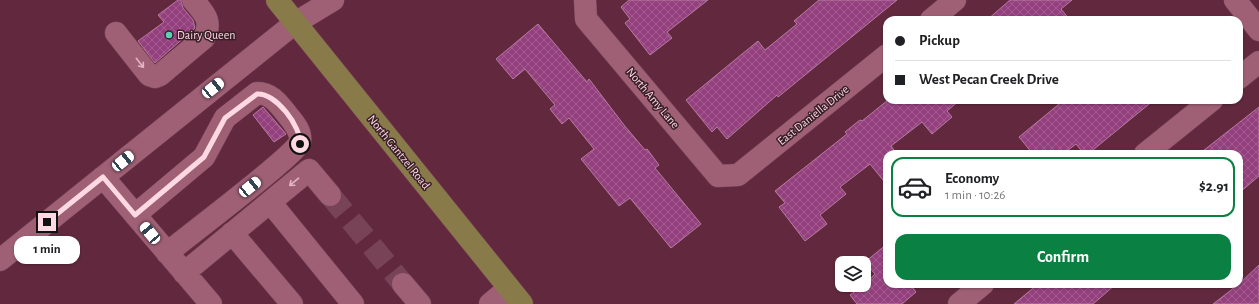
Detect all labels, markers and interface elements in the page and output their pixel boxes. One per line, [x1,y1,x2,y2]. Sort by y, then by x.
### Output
place label: Dairy Queen [177,29,235,42]
marker: Dairy Queen [164,30,174,40]
text: Pickup [919,33,960,48]
one-way arrow [136,58,145,69]
street label: North Amy Lane [624,65,682,131]
text: West Pecan Creek Drive [919,72,1059,87]
car [200,76,226,100]
street label: East Daniella Drive [775,83,851,147]
street label: North Gantzel Road [366,113,432,191]
route start [291,135,309,153]
car [110,149,136,173]
icon: car [897,169,933,205]
text: Economy [945,171,999,186]
car [237,175,263,199]
one-way arrow [289,178,299,187]
text: $2.91 [1199,179,1229,194]
text: 1 min · 10:26 [945,189,1005,202]
route end [38,213,56,231]
car [138,220,162,246]
button: Confirm [895,234,1231,280]
callout: 1 min [14,236,80,264]
text: 1 min [33,243,61,256]
map controls [835,256,871,292]
button: layers [835,256,871,292]

